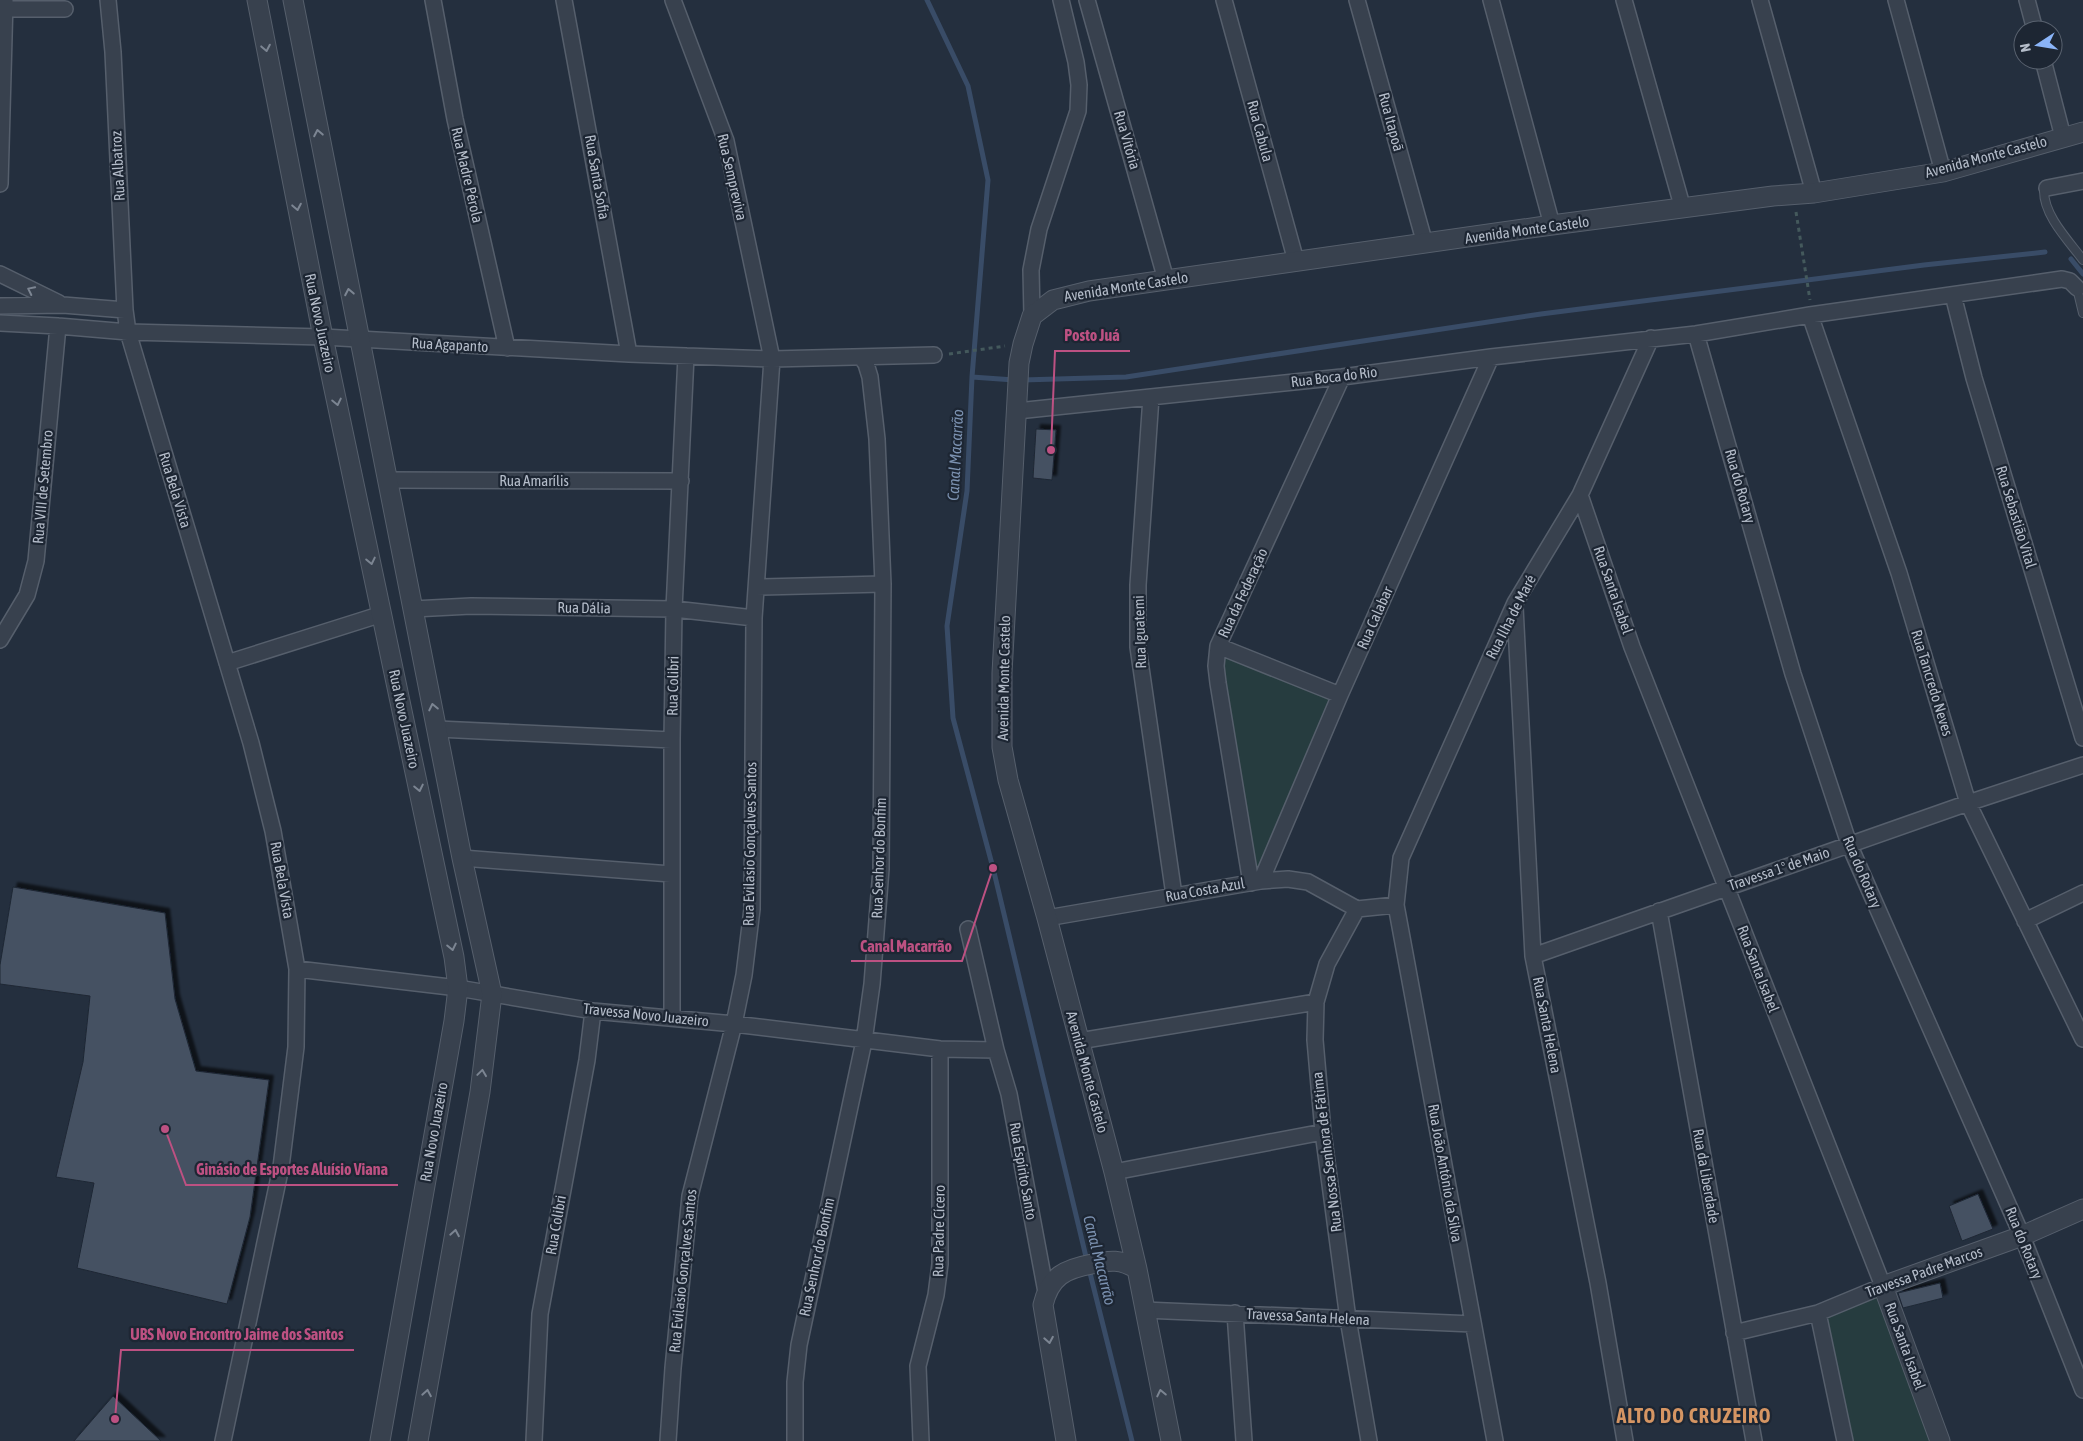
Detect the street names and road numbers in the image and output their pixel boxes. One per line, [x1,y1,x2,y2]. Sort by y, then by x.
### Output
street label: Rua Itapoã [1376,91,1407,153]
street label: Rua Cabula [1244,98,1277,163]
street label: Rua Vitória [1111,108,1144,171]
street label: Rua Madre Pérola [448,125,487,224]
street label: Rua Albatroz [107,130,128,202]
street label: Rua Sempreviva [714,132,751,222]
street label: Avenida Monte Castelo [1923,132,2049,181]
street label: Rua Santa Sofia [582,133,613,221]
street label: Avenida Monte Castelo [1464,212,1590,247]
street label: Avenida Monte Castelo [1063,268,1189,305]
street label: Rua Novo Juazeiro [302,272,339,374]
street label: Rua Agapanto [411,334,489,355]
street label: Rua Boca do Rio [1290,363,1378,390]
street label: Rua VIII de Setembro [29,429,56,545]
street label: Rua do Rotary [1722,447,1759,525]
street label: Rua Bela Vista [156,450,195,530]
street label: Rua Sebastião Vital [1993,464,2040,570]
street label: Rua Amarílis [499,472,569,489]
street label: Rua Santa Isabel [1591,544,1636,636]
street label: Rua da Federação [1214,545,1271,640]
street label: Rua Ilha de Maré [1482,572,1539,662]
street label: Rua Calabar [1353,583,1396,652]
street label: Rua Iguatemi [1130,595,1149,669]
street label: Rua Dália [557,599,611,616]
street label: Avenida Monte Castelo [994,615,1013,741]
street label: Rua Tancredo Neves [1908,628,1957,738]
street label: Rua Colibri [663,656,682,716]
street label: Rua Novo Juazeiro [386,668,423,770]
street label: Rua Evilasio Gonçalves Santos [740,762,759,926]
street label: Rua Senhor do Bonfim [868,797,889,919]
street label: Rua do Rotary [1840,833,1885,910]
street label: Rua Bela Vista [267,840,298,920]
street label: Travessa 1º de Maio [1726,843,1832,894]
street label: Rua Costa Azul [1164,874,1246,905]
street label: Rua Santa Isabel [1734,923,1783,1015]
street label: Rua Santa Helena [1530,975,1565,1075]
street label: Travessa Novo Juazeiro [582,999,710,1030]
street label: Avenida Monte Castelo [1063,1009,1112,1135]
street label: Rua Nossa Senhora de Fátima [1308,1071,1345,1233]
street label: Rua Novo Juazeiro [416,1081,451,1183]
street label: Rua João Antônio da Silva [1425,1102,1466,1243]
street label: Rua Espírito Santo [1007,1121,1040,1221]
street label: Rua da Liberdade [1690,1127,1723,1225]
street label: Rua Padre Cícero [929,1185,948,1277]
street label: Rua Evilasio Gonçalves Santos [665,1188,700,1354]
street label: Rua Colibri [542,1194,569,1256]
street label: Rua Senhor do Bonfim [796,1196,837,1318]
street label: Rua do Rotary [2002,1204,2047,1281]
street label: Travessa Padre Marcos [1863,1243,1985,1301]
street label: Rua Santa Isabel [1882,1300,1929,1392]
street label: Travessa Santa Helena [1246,1305,1370,1328]

